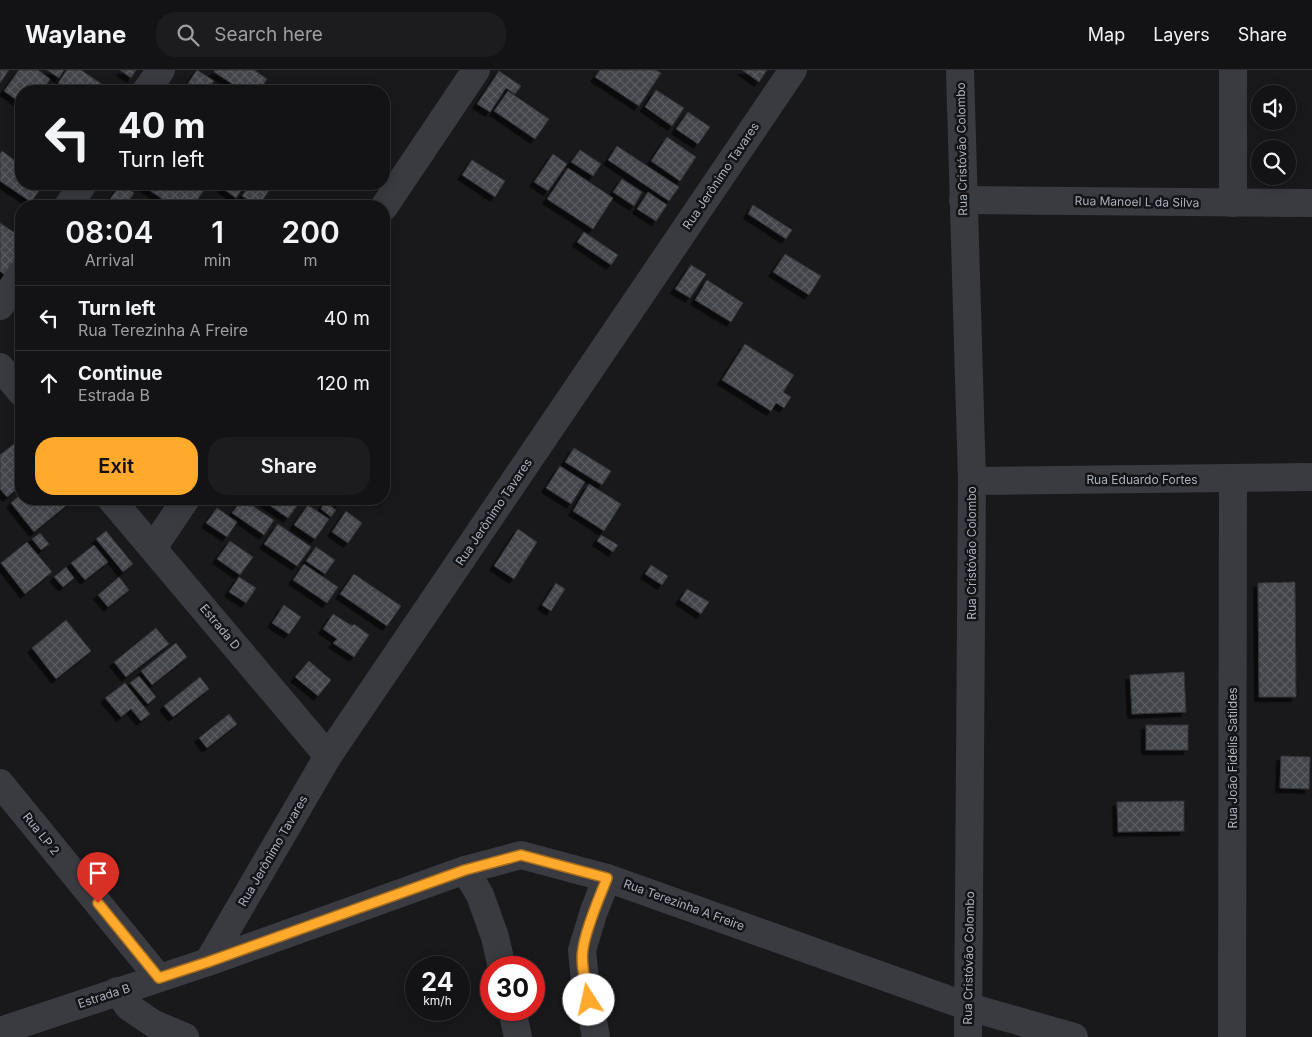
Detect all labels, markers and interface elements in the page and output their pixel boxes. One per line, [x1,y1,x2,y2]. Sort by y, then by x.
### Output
search box [156,12,506,57]
text: Waylane [25,20,126,49]
icon: search [174,21,202,49]
text: Search here [214,23,323,46]
text: Map [1088,24,1125,45]
text: Layers [1153,24,1210,45]
text: Share [1238,24,1287,45]
street label: Rua Cristóvão Colombo [953,82,970,216]
map controls [1251,85,1296,185]
button: sound [1251,85,1296,130]
text: 40 m [118,104,206,146]
icon: left [35,105,100,170]
street label: Rua Jerônimo Tavares [679,119,762,232]
button: search [1251,140,1296,185]
text: Turn left [118,146,204,172]
street label: Rua Manoel L da Silva [1075,193,1199,210]
text: 08:04 [65,214,154,250]
text: 1 [211,214,224,250]
text: 200 [281,214,340,250]
text: Arrival [85,250,134,270]
text: min [204,250,231,270]
text: m [304,250,318,270]
text: Turn left [78,297,156,320]
icon: left [35,304,63,332]
text: 40 m [324,307,370,330]
text: Rua Terezinha A Freire [78,320,248,340]
text: Continue [78,362,163,385]
icon: ahead [35,369,63,397]
text: 120 m [317,372,370,395]
text: Estrada B [78,385,150,405]
button: Exit [35,437,198,495]
button: Share [208,437,370,495]
street label: Rua Jerônimo Tavares [452,455,535,568]
street label: Rua Eduardo Fortes [1086,472,1198,487]
street label: Rua Cristóvão Colombo [964,486,979,620]
street label: Estrada D [197,601,244,653]
street label: Rua João Fidélis Satildes [1225,687,1240,829]
street label: Rua Jerônimo Tavares [235,792,311,909]
street label: Rua LP 2 [20,810,63,858]
pin [77,852,119,903]
icon: arrive [84,859,112,887]
street label: Rua Terezinha A Freire [622,876,747,933]
street label: Rua Cristóvão Colombo [960,891,977,1025]
speed limit sign: 30 [480,956,545,1021]
text: 24 [421,967,454,997]
position arrow [562,973,614,1025]
street label: Estrada B [76,980,132,1011]
text: km/h [423,993,452,1008]

